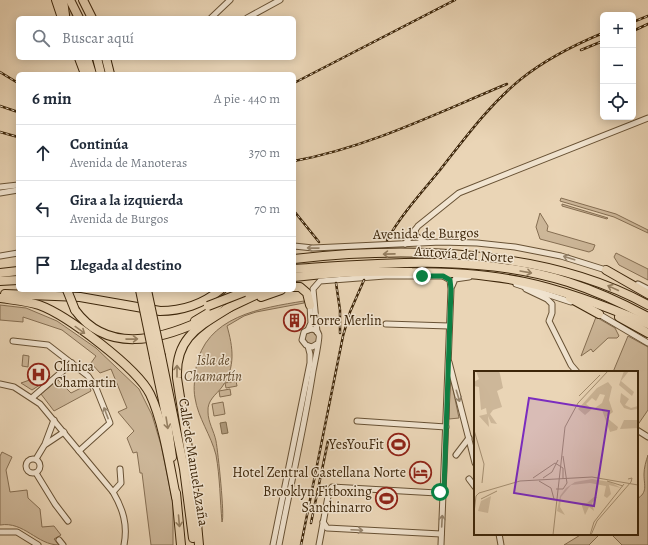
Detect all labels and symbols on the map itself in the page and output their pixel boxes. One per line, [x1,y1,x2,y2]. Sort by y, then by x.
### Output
street label: Avenida de Burgos [372,223,479,244]
street label: Autovía del Norte [413,241,514,267]
one-way arrow [307,244,320,251]
one-way arrow [383,250,396,258]
one-way arrow [563,254,576,261]
route end [413,267,431,285]
one-way arrow [519,268,532,276]
one-way arrow [607,284,619,291]
building icon: Torre Merlin [281,307,307,333]
place label: Torre Merlin [310,311,382,330]
one-way arrow [75,326,86,334]
one-way arrow [125,335,138,343]
park label: Isla de Chamartín [184,351,242,386]
place label: Clínica Chamartin [54,357,117,392]
hospital icon: Clínica Chamartin [26,361,52,387]
one-way arrow [173,365,181,378]
inset map [474,371,638,535]
one-way arrow [455,390,462,403]
street label: Calle de Manuel Azaña [174,397,213,528]
one-way arrow [102,407,110,419]
one-way arrow [163,417,171,430]
sports icon: YesYouFit [386,431,412,457]
place label: YesYouFit [328,435,384,454]
hotel icon: Hotel Zentral Castellana Norte [408,459,434,485]
place label: Hotel Zentral Castellana Norte [232,463,406,482]
place label: Brooklyn Fitboxing Sanchinarro [263,482,372,517]
route start [431,483,449,501]
sports icon: Brooklyn Fitboxing Sanchinarro [374,486,400,512]
one-way arrow [175,514,182,527]
one-way arrow [438,515,445,528]
one-way arrow [350,526,363,533]

